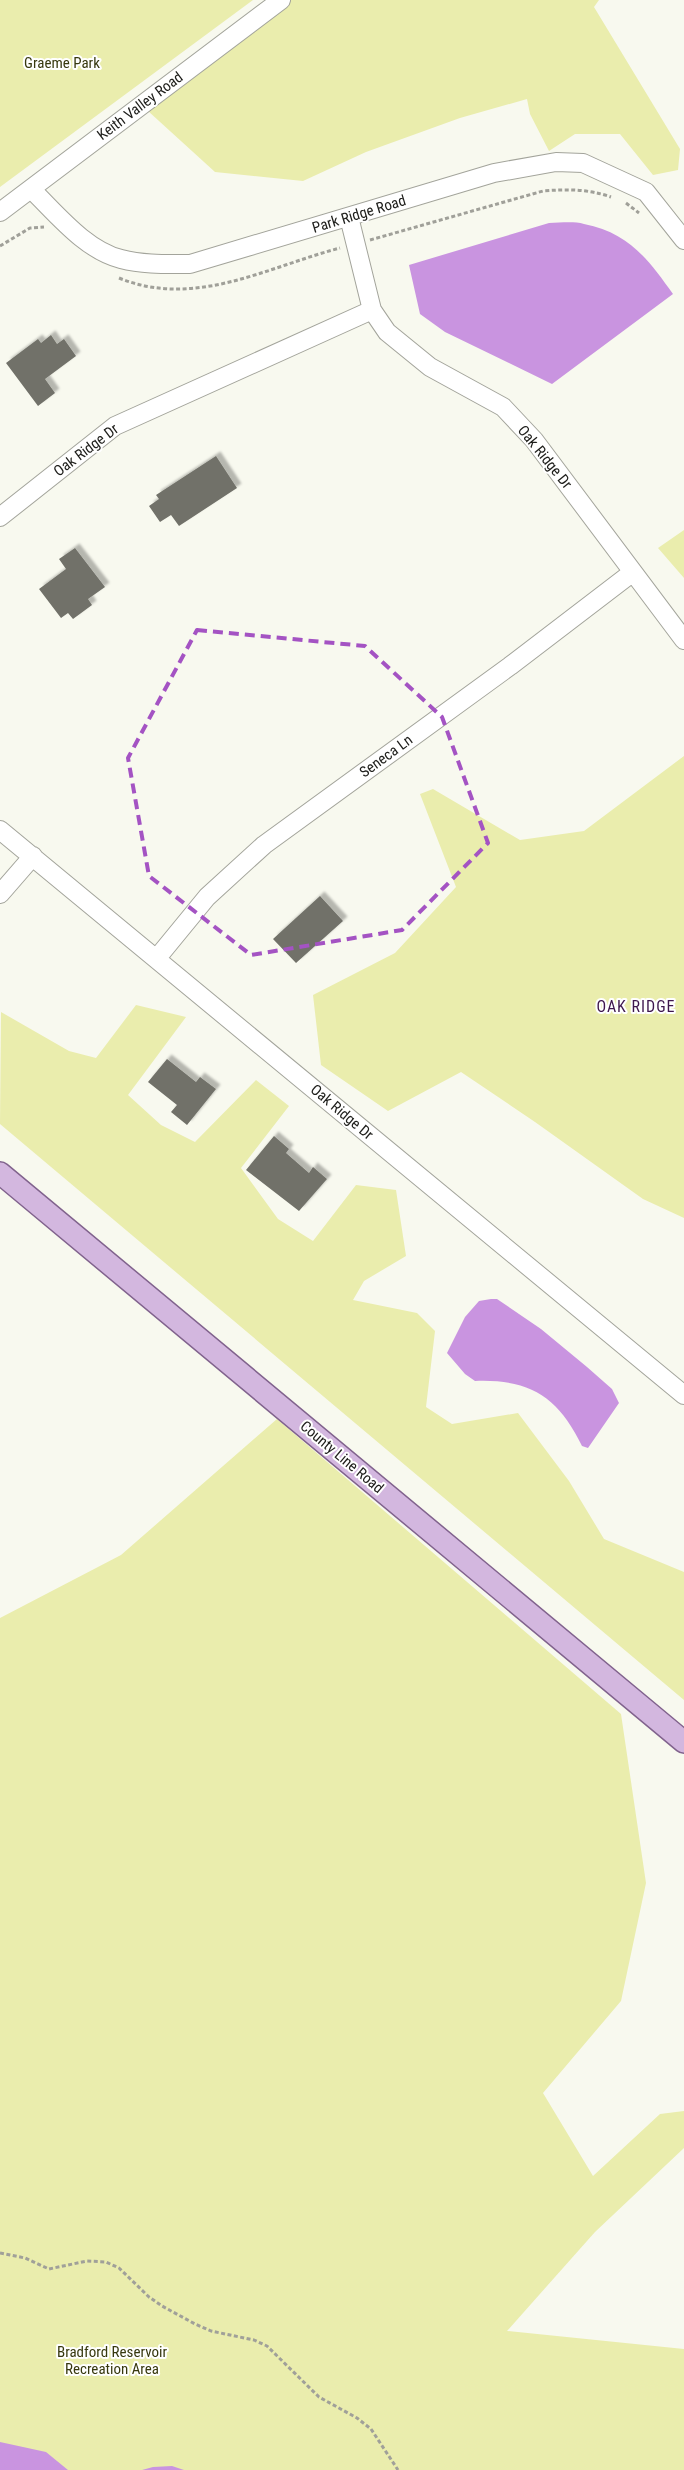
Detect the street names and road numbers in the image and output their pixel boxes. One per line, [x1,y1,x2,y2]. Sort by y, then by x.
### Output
street label: Keith Valley Road [94,68,186,144]
street label: Park Ridge Road [310,191,408,237]
street label: Oak Ridge Dr [50,420,122,480]
street label: Oak Ridge Dr [514,422,576,493]
street label: Seneca Ln [356,731,416,781]
street label: Oak Ridge Dr [307,1081,377,1144]
street label: County Line Road [297,1417,387,1497]

